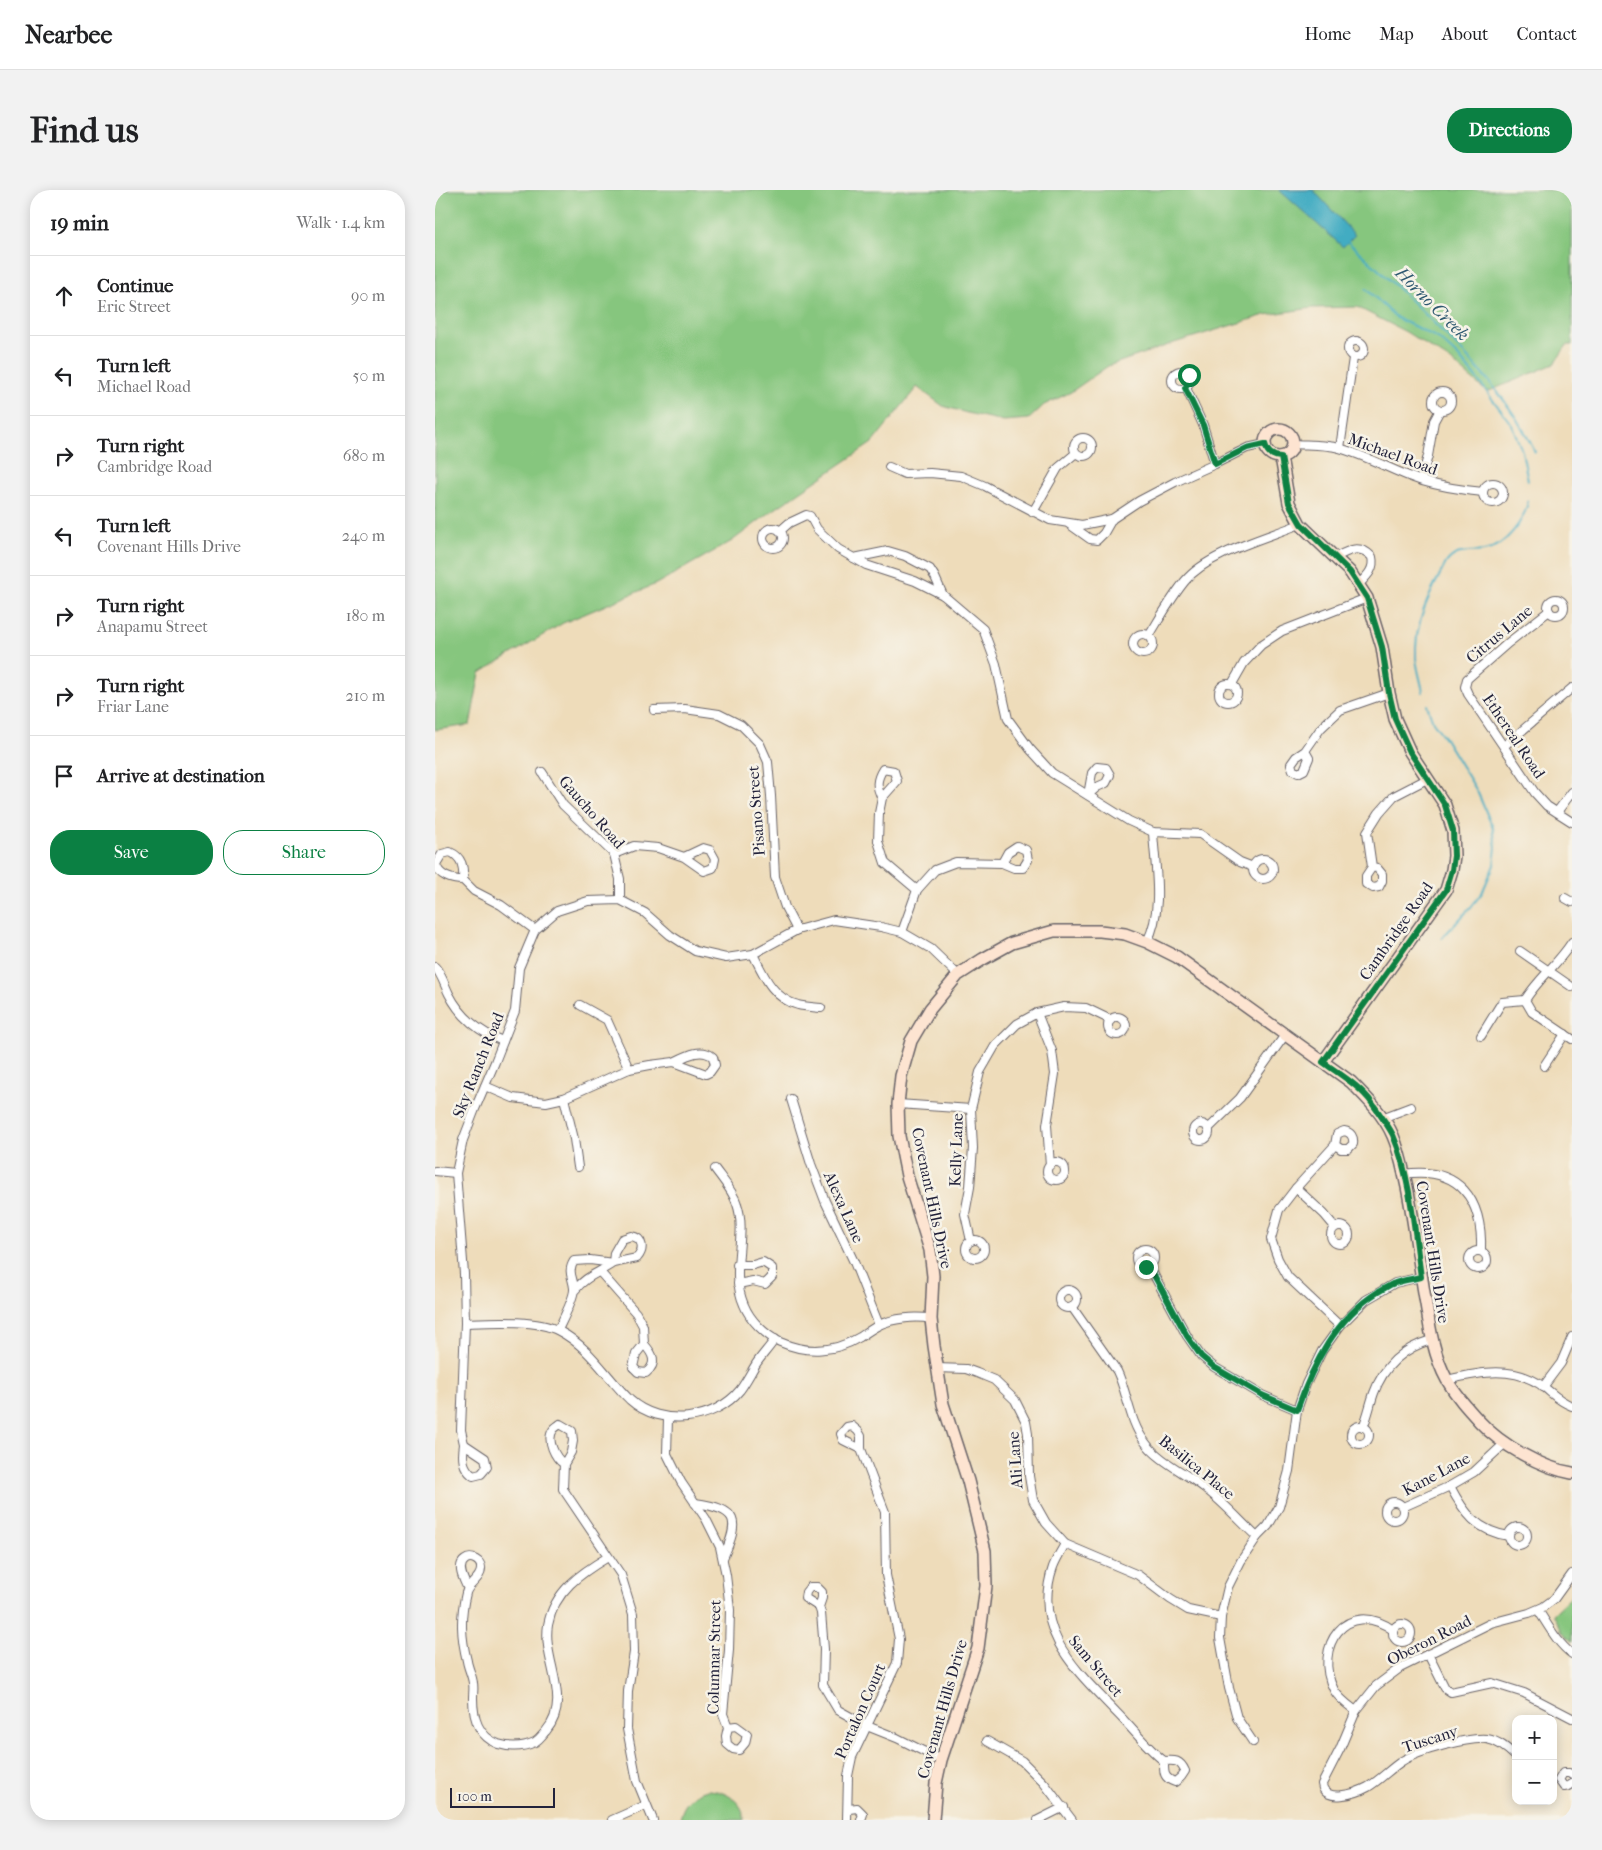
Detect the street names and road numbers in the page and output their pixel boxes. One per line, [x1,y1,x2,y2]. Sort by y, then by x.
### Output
street label: Michael Road [1346,429,1441,479]
street label: Citrus Lane [1462,601,1536,667]
street label: Ethereal Road [1479,690,1549,782]
street label: Pisano Street [743,765,769,857]
street label: Gaucho Road [555,772,629,853]
street label: Cambridge Road [1355,878,1437,984]
street label: Sky Ranch Road [448,1009,508,1120]
street label: Kelly Lane [945,1113,967,1187]
street label: Covenant Hills Drive [908,1126,956,1270]
street label: Alexa Lane [819,1168,868,1246]
street label: Covenant Hills Drive [1412,1179,1454,1325]
street label: Ali Lane [1004,1431,1027,1490]
street label: Basilica Place [1155,1431,1239,1503]
street label: Kane Lane [1399,1448,1473,1500]
street label: Columnar Street [704,1599,725,1714]
street label: Oberon Road [1384,1611,1475,1669]
street label: Sam Street [1065,1631,1127,1701]
street label: Covenant Hills Drive [913,1637,971,1781]
street label: Portalon Court [830,1660,890,1762]
street label: Tuscany [1400,1721,1461,1757]

